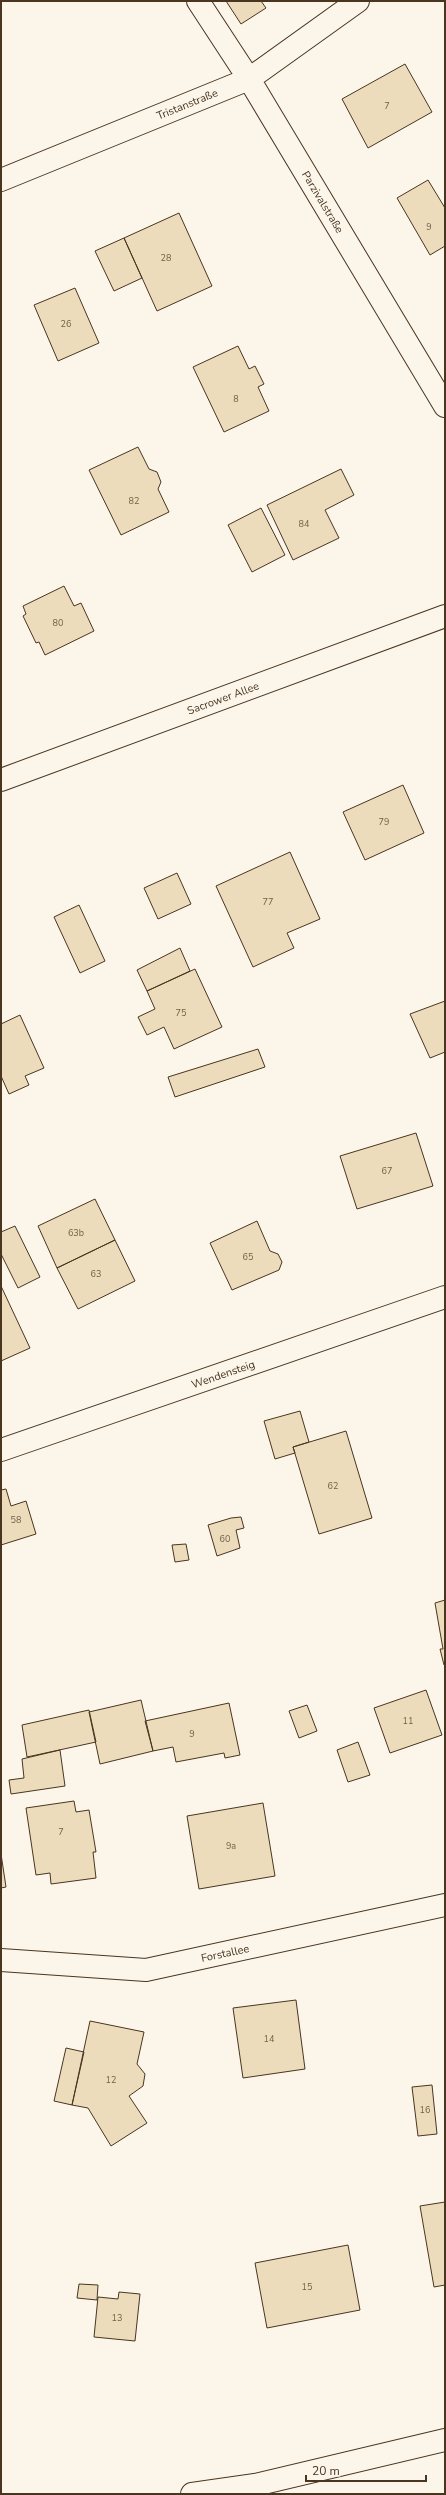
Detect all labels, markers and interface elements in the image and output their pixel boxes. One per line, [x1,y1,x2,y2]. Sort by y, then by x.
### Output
street label: Tristanstraße [154,85,220,124]
house number: 7 [384,100,390,112]
street label: Parzivalstraße [298,168,347,236]
house number: 9 [426,221,432,233]
house number: 28 [161,252,171,264]
house number: 26 [61,318,71,330]
house number: 8 [233,393,239,405]
house number: 82 [129,495,139,507]
house number: 84 [299,518,310,530]
house number: 80 [53,617,63,629]
street label: Sacrower Allee [185,678,261,718]
house number: 79 [379,816,389,828]
house number: 77 [263,896,273,908]
house number: 75 [176,1007,186,1019]
house number: 67 [382,1165,392,1177]
house number: 63b [68,1227,84,1239]
house number: 65 [243,1251,253,1263]
house number: 63 [91,1268,101,1280]
street label: Wendensteig [190,1357,257,1392]
house number: 62 [328,1480,338,1492]
house number: 58 [11,1514,21,1526]
house number: 60 [220,1533,230,1545]
house number: 11 [403,1715,413,1727]
house number: 9 [189,1728,195,1740]
house number: 7 [58,1826,64,1838]
house number: 9a [226,1840,236,1852]
street label: Forstallee [200,1941,251,1966]
house number: 14 [264,2033,275,2045]
house number: 12 [106,2074,116,2086]
house number: 16 [420,2104,430,2116]
house number: 15 [302,2281,312,2293]
house number: 13 [112,2312,122,2324]
scale bar [306,2457,426,2483]
text: 20 m [312,2463,340,2479]

